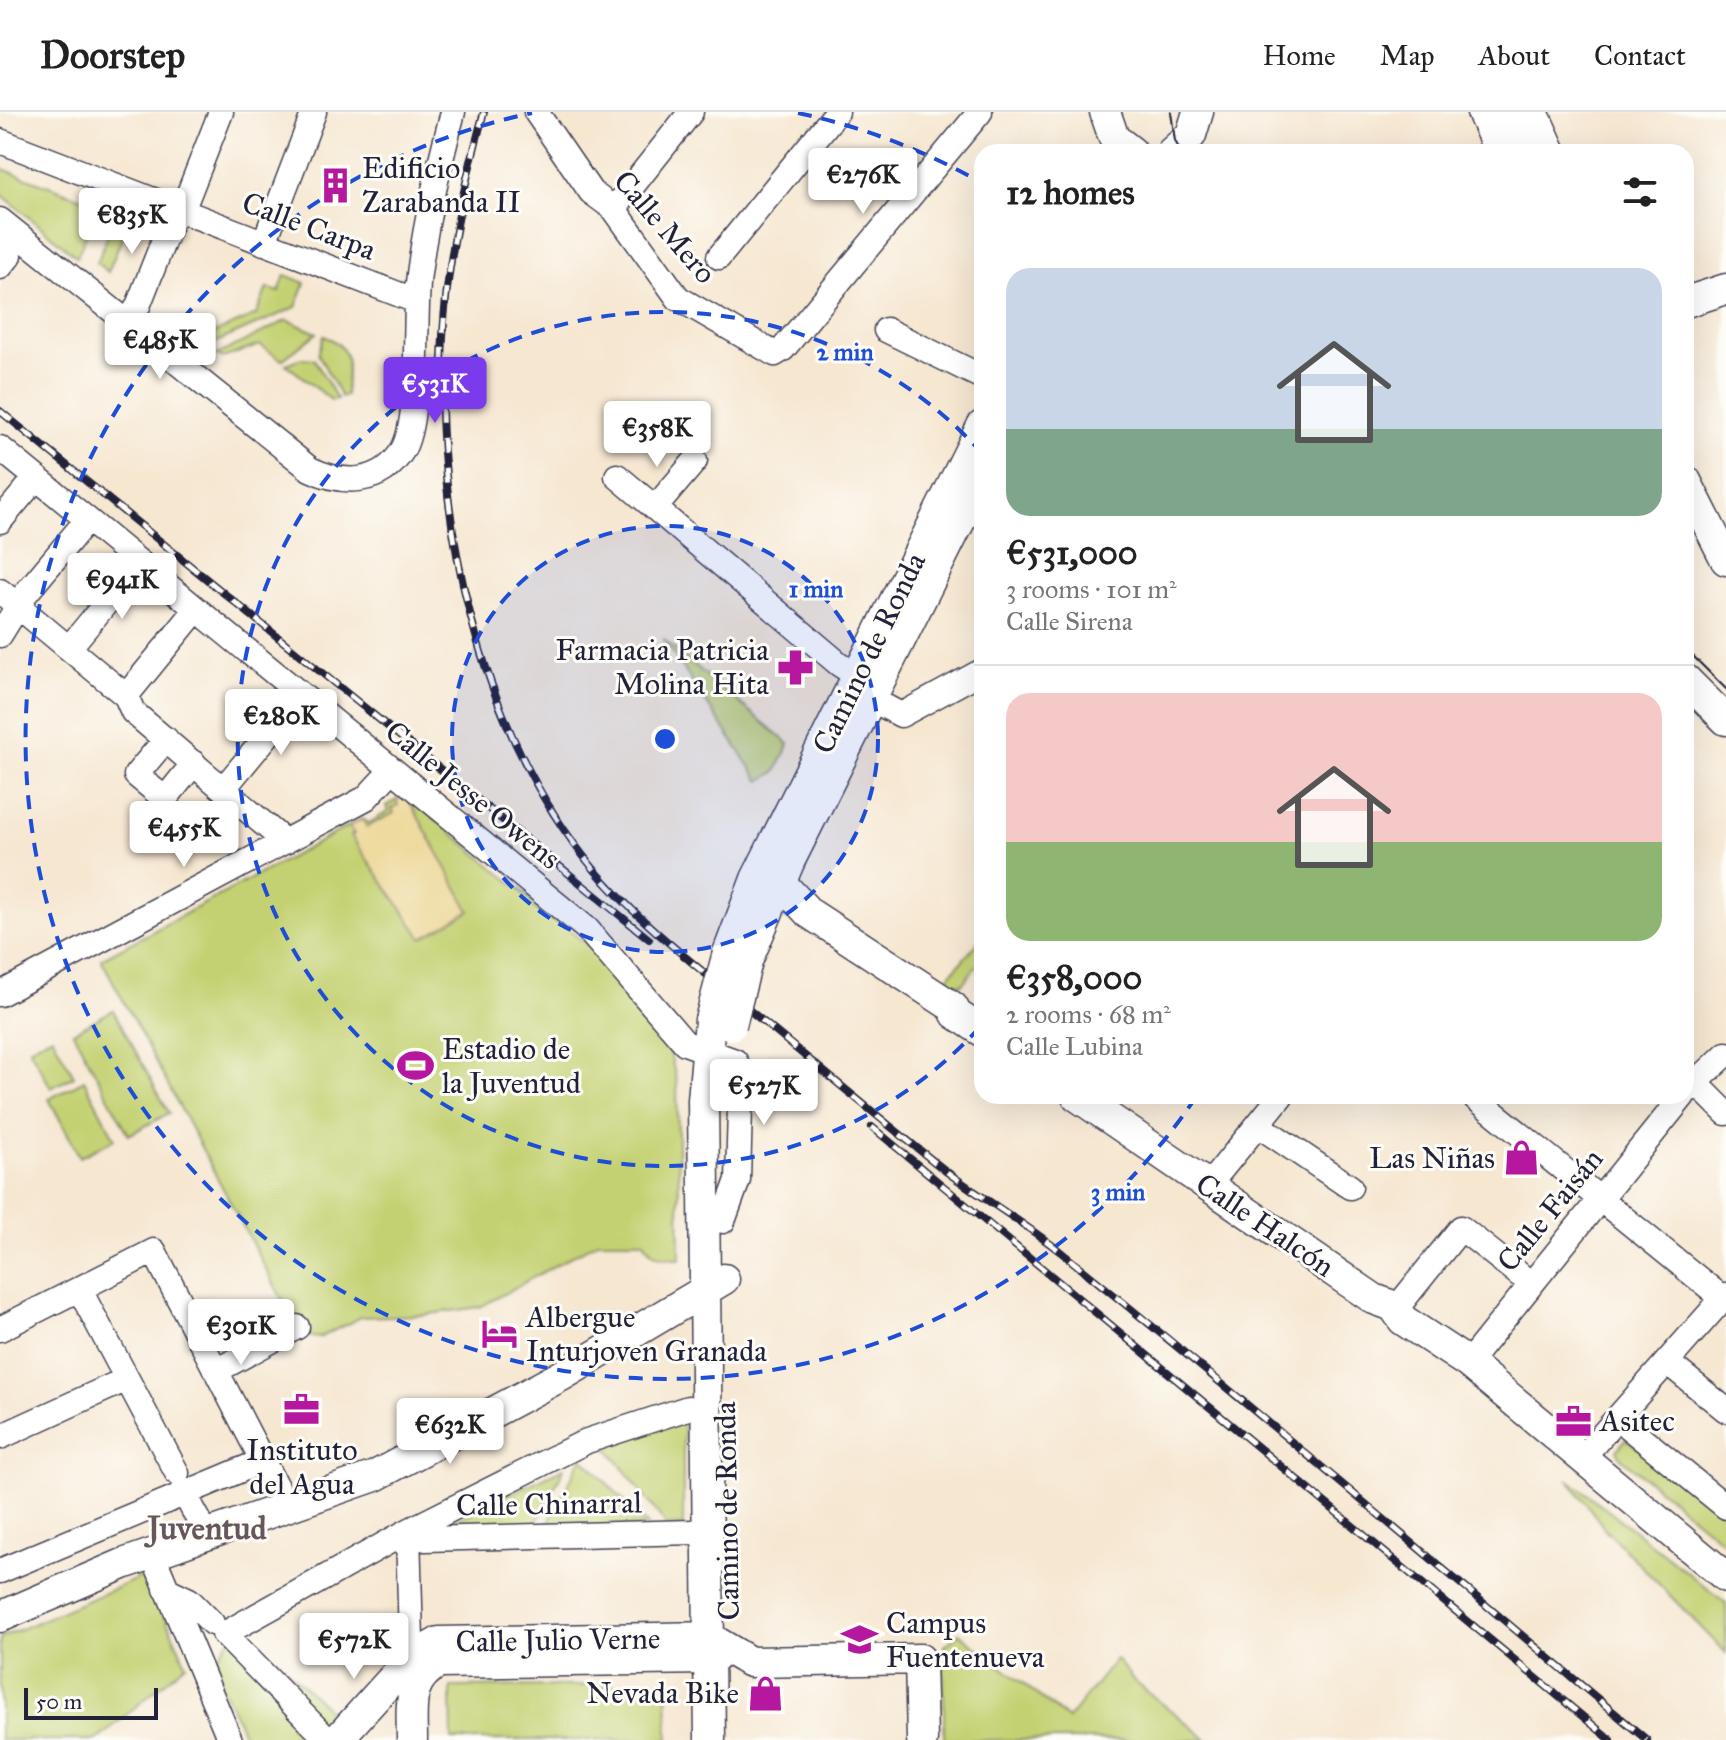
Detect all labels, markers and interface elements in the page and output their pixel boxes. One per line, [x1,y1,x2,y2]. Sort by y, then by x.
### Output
text: Doorstep [40,32,185,78]
text: Home [1263,38,1336,73]
text: Map [1380,38,1434,73]
text: About [1478,38,1550,73]
text: Contact [1594,38,1686,73]
pin: €276K [807,148,919,216]
place label: Edificio Zarabanda II [362,150,521,220]
text: €276K [826,158,900,190]
street label: Calle Mero [606,163,724,291]
building icon: Edificio Zarabanda II [317,166,355,204]
icon: filters [1618,170,1662,214]
text: 12 homes [1006,172,1135,213]
street label: Calle Carpa [237,184,381,268]
pin: €835K [76,188,188,256]
text: €835K [97,198,167,230]
pin: €485K [104,313,216,381]
icon: home [1262,320,1406,464]
text: €485K [123,323,197,355]
text: 2 min [817,337,873,367]
pin: €531K [379,357,491,425]
text: €531K [402,367,468,399]
pin: €358K [601,401,713,469]
text: €358K [622,411,692,443]
text: €531,000 [1006,532,1138,573]
street label: Camino de Ronda [805,546,933,759]
pin: €941K [66,553,178,621]
text: €941K [86,563,158,595]
text: 3 rooms · 101 m² [1006,573,1177,605]
text: 1 min [789,574,843,604]
text: Calle Sirena [1006,605,1133,637]
place label: Farmacia Patricia Molina Hita [555,632,769,702]
pharmacy icon: Farmacia Patricia Molina Hita [776,648,814,686]
pin: €280K [225,689,337,757]
text: €280K [243,699,319,731]
street label: Calle Jesse Owens [378,713,568,877]
centre of rings [651,725,679,753]
icon: home [1262,745,1406,889]
pin: €455K [128,801,240,869]
text: €455K [148,811,220,843]
text: €358,000 [1006,957,1142,998]
text: 2 rooms · 68 m² [1006,998,1171,1030]
text: Calle Lubina [1006,1030,1143,1062]
place label: Estadio de la Juventud [442,1031,581,1101]
sports icon: Estadio de la Juventud [397,1047,435,1085]
pin: €527K [708,1059,820,1127]
text: €527K [728,1069,800,1101]
shop icon: Las Niñas [1502,1139,1540,1177]
place label: Las Niñas [1369,1140,1495,1176]
street label: Calle Faisán [1489,1141,1611,1279]
street label: Calle Halcón [1189,1166,1341,1284]
text: 3 min [1091,1177,1145,1207]
pin: €301K [185,1299,297,1367]
place label: Albergue Inturjoven Granada [524,1299,767,1369]
text: €301K [206,1309,276,1341]
hotel icon: Albergue Inturjoven Granada [481,1315,519,1353]
office icon: Instituto del Agua [283,1390,321,1428]
pin: €632K [394,1398,506,1466]
street label: Camino de Ronda [707,1401,747,1621]
office icon: Asitec [1555,1402,1593,1440]
place label: Asitec [1598,1403,1675,1439]
text: €632K [415,1408,485,1440]
place label: Instituto del Agua [246,1432,358,1502]
street label: Calle Chinarral [456,1484,643,1524]
district label: Juventud [143,1509,267,1548]
place label: Campus Fuentenueva [886,1605,1045,1675]
pin: €572K [298,1613,410,1681]
street label: Calle Julio Verne [455,1620,661,1660]
school or university icon: Campus Fuentenueva [841,1621,879,1659]
text: €572K [318,1623,391,1655]
shop icon: Nevada Bike [746,1674,784,1712]
place label: Nevada Bike [586,1675,739,1711]
scale bar [24,1684,158,1720]
text: 50 m [36,1688,82,1715]

